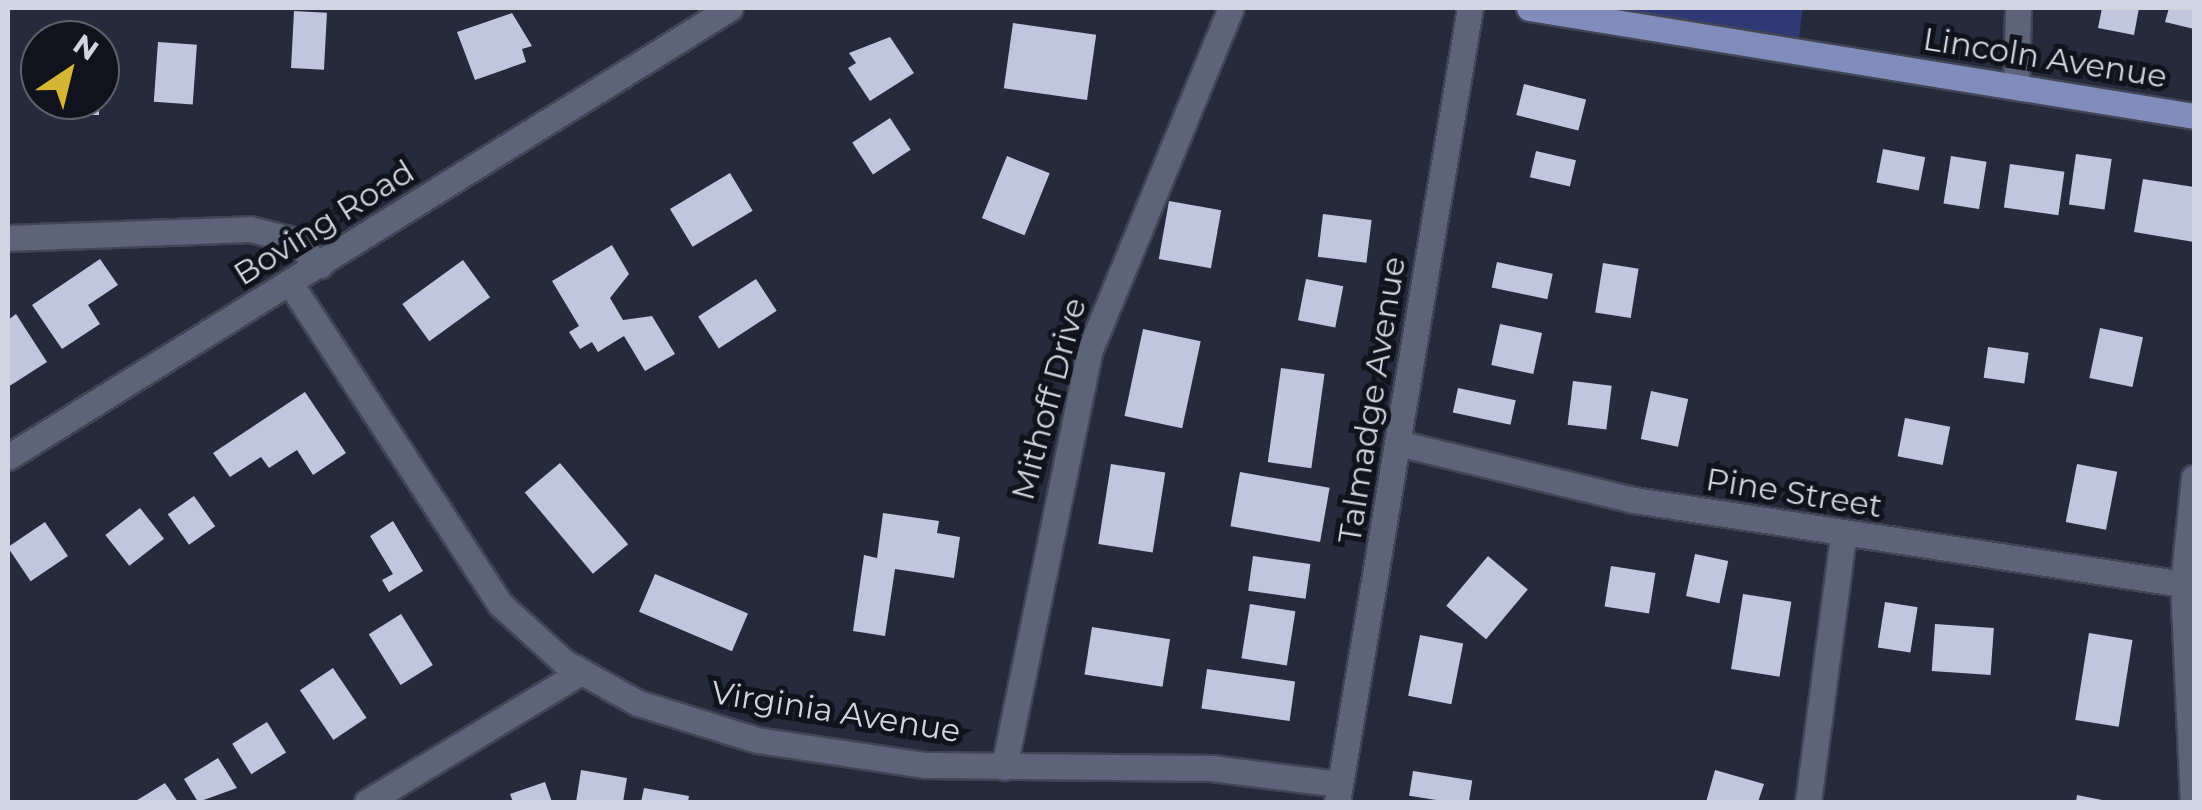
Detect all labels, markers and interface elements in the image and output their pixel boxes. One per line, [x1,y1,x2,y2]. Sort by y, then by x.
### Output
north arrow [20,20,120,120]
street label: Lincoln Avenue [1920,20,2170,96]
text: N [67,27,105,67]
street label: Boving Road [227,152,421,294]
street label: Talmadge Avenue [1330,254,1414,546]
street label: Mithoff Drive [1004,294,1094,504]
street label: Pine Street [1703,460,1885,526]
street label: Virginia Avenue [709,673,963,751]

